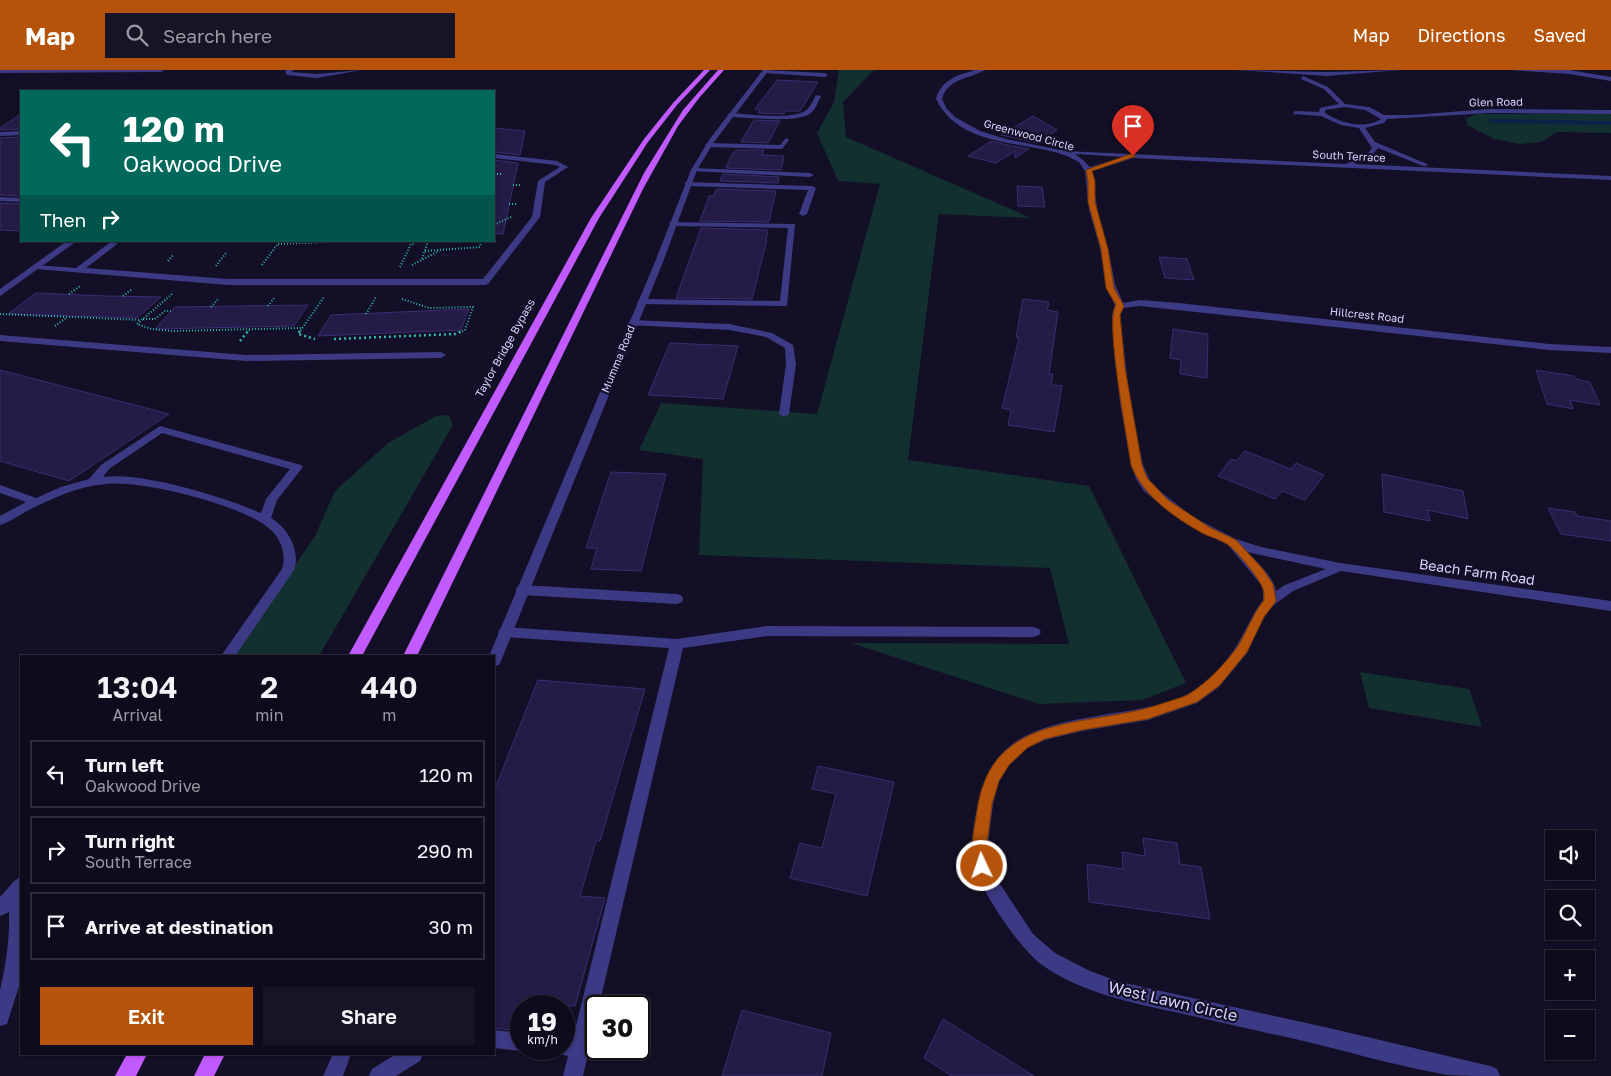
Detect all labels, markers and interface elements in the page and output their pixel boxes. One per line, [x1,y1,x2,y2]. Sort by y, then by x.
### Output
search box [105,13,455,58]
text: Map [25,21,75,50]
icon: search [123,21,151,49]
text: Search here [163,24,272,47]
text: Map [1353,24,1389,46]
text: Directions [1417,24,1505,46]
text: Saved [1533,24,1586,46]
street label: Glen Road [1469,95,1523,108]
pin [1112,105,1154,156]
text: 120 m [123,108,225,150]
icon: left [40,110,105,175]
icon: arrive [1119,112,1147,140]
street label: Greenwood Circle [982,116,1076,153]
street label: South Terrace [1312,147,1386,164]
text: Oakwood Drive [123,150,282,177]
icon: right [96,205,124,233]
text: Then [40,208,86,231]
street label: Taylor Bridge Bypass [472,296,537,399]
street label: Hillcrest Road [1329,304,1405,325]
street label: Mumma Road [598,323,637,394]
street label: Beach Farm Road [1418,555,1536,588]
text: 13:04 [97,669,178,705]
text: 2 [260,669,278,705]
text: 440 [361,669,418,705]
text: Arrival [113,705,163,725]
text: min [255,705,283,725]
text: m [382,705,396,725]
text: Turn left [85,753,164,776]
icon: left [42,760,70,788]
text: 120 m [419,763,473,786]
text: Oakwood Drive [85,776,201,796]
text: Turn right [85,829,175,852]
map controls [1545,830,1595,1060]
button: sound [1545,830,1595,880]
icon: right [42,836,70,864]
text: 290 m [417,839,473,862]
position arrow [955,839,1007,891]
text: South Terrace [85,852,192,872]
button: search [1545,890,1595,940]
icon: arrive [42,912,70,940]
text: Arrive at destination [85,915,273,938]
text: 30 m [429,915,473,938]
button: + [1545,950,1595,1000]
street label: West Lawn Circle [1106,976,1240,1026]
button: Exit [40,987,253,1045]
button: Share [263,987,475,1045]
speed limit sign: 30 [585,995,650,1060]
text: 19 [528,1006,557,1037]
button: − [1545,1010,1595,1060]
text: km/h [527,1032,558,1047]

